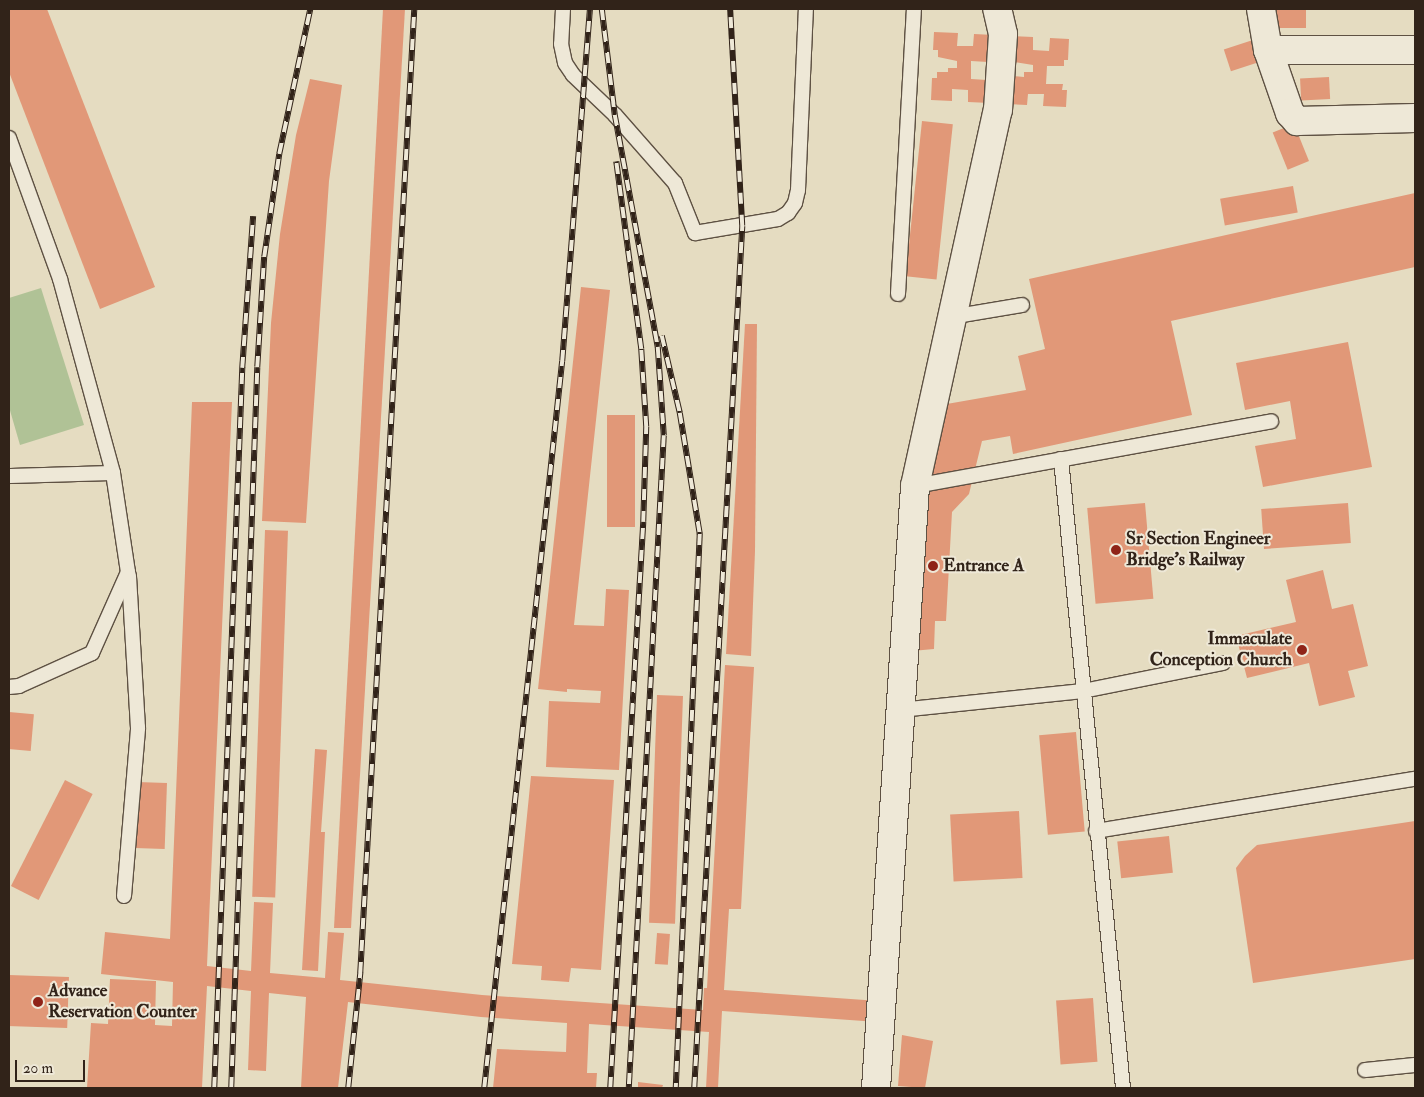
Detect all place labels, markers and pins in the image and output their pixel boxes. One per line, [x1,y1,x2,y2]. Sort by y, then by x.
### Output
place label: Sr Section Engineer Bridge's Railway [1126,529,1270,572]
marker: Sr Section Engineer Bridge's Railway [1110,544,1122,556]
place label: Entrance A [943,555,1024,577]
marker: Entrance A [927,560,939,572]
place label: Immaculate Conception Church [1150,629,1292,672]
marker: Immaculate Conception Church [1296,644,1308,656]
place label: Advance Reservation Counter [48,981,197,1024]
marker: Advance Reservation Counter [32,996,44,1008]

